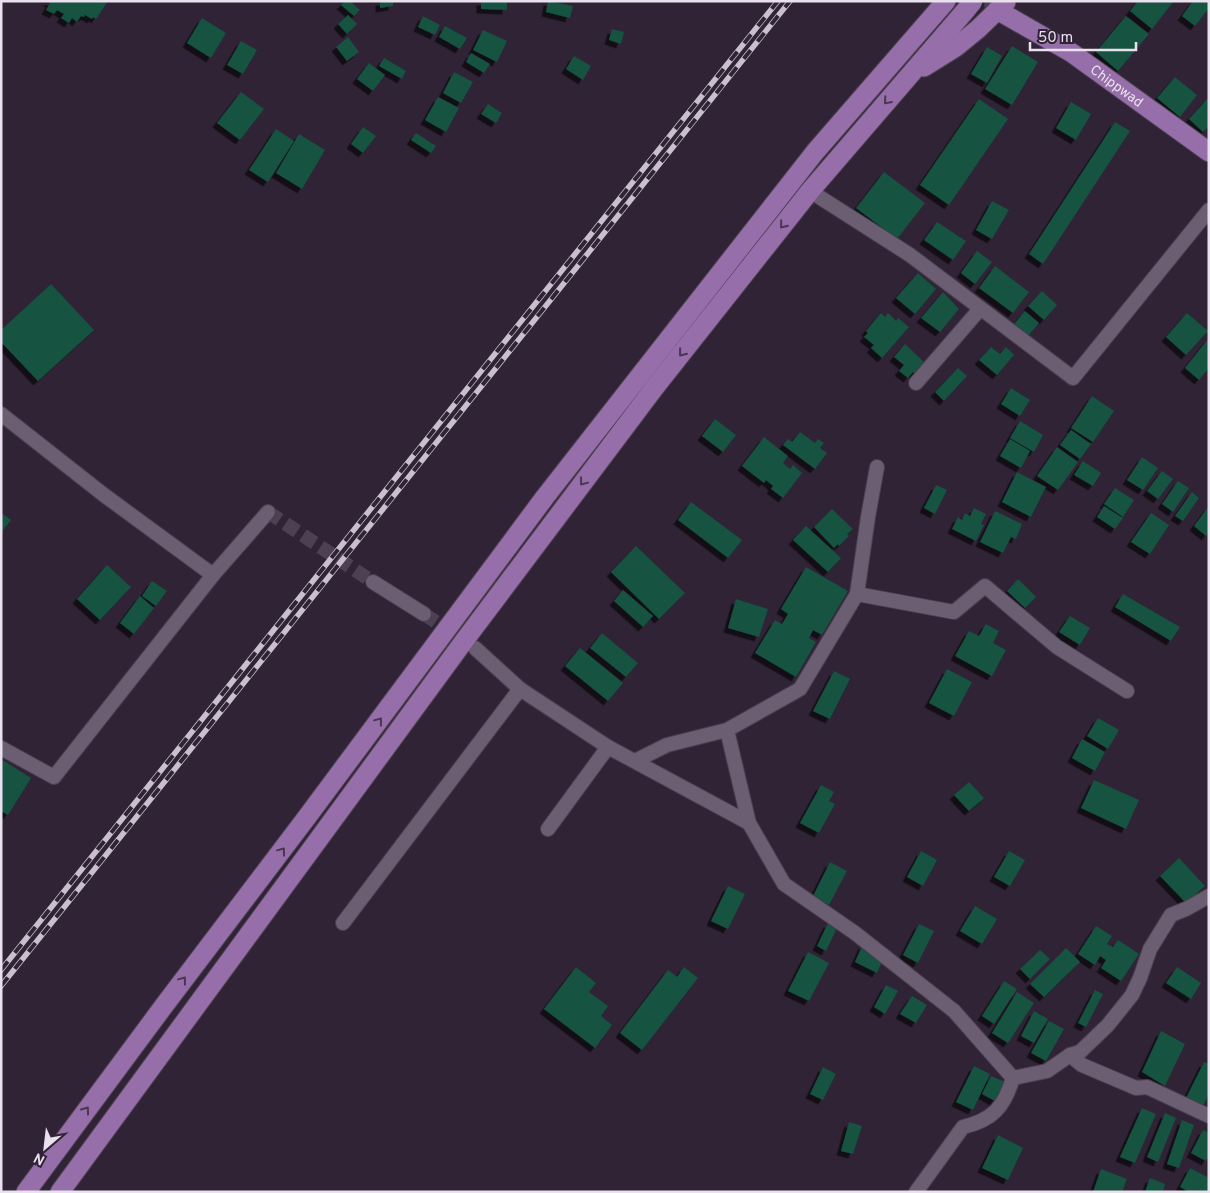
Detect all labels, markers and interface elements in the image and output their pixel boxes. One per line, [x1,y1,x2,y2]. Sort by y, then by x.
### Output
scale bar [1030,20,1136,52]
text: 50 m [1038,29,1073,48]
street label: Chippwad [1086,62,1146,112]
one-way arrow [884,95,893,104]
one-way arrow [780,219,788,228]
one-way arrow [679,347,688,356]
one-way arrow [581,476,589,485]
one-way arrow [373,717,382,726]
one-way arrow [276,848,284,857]
one-way arrow [178,977,186,986]
one-way arrow [81,1107,89,1116]
north arrow [20,1123,70,1173]
text: N [31,1148,48,1168]

